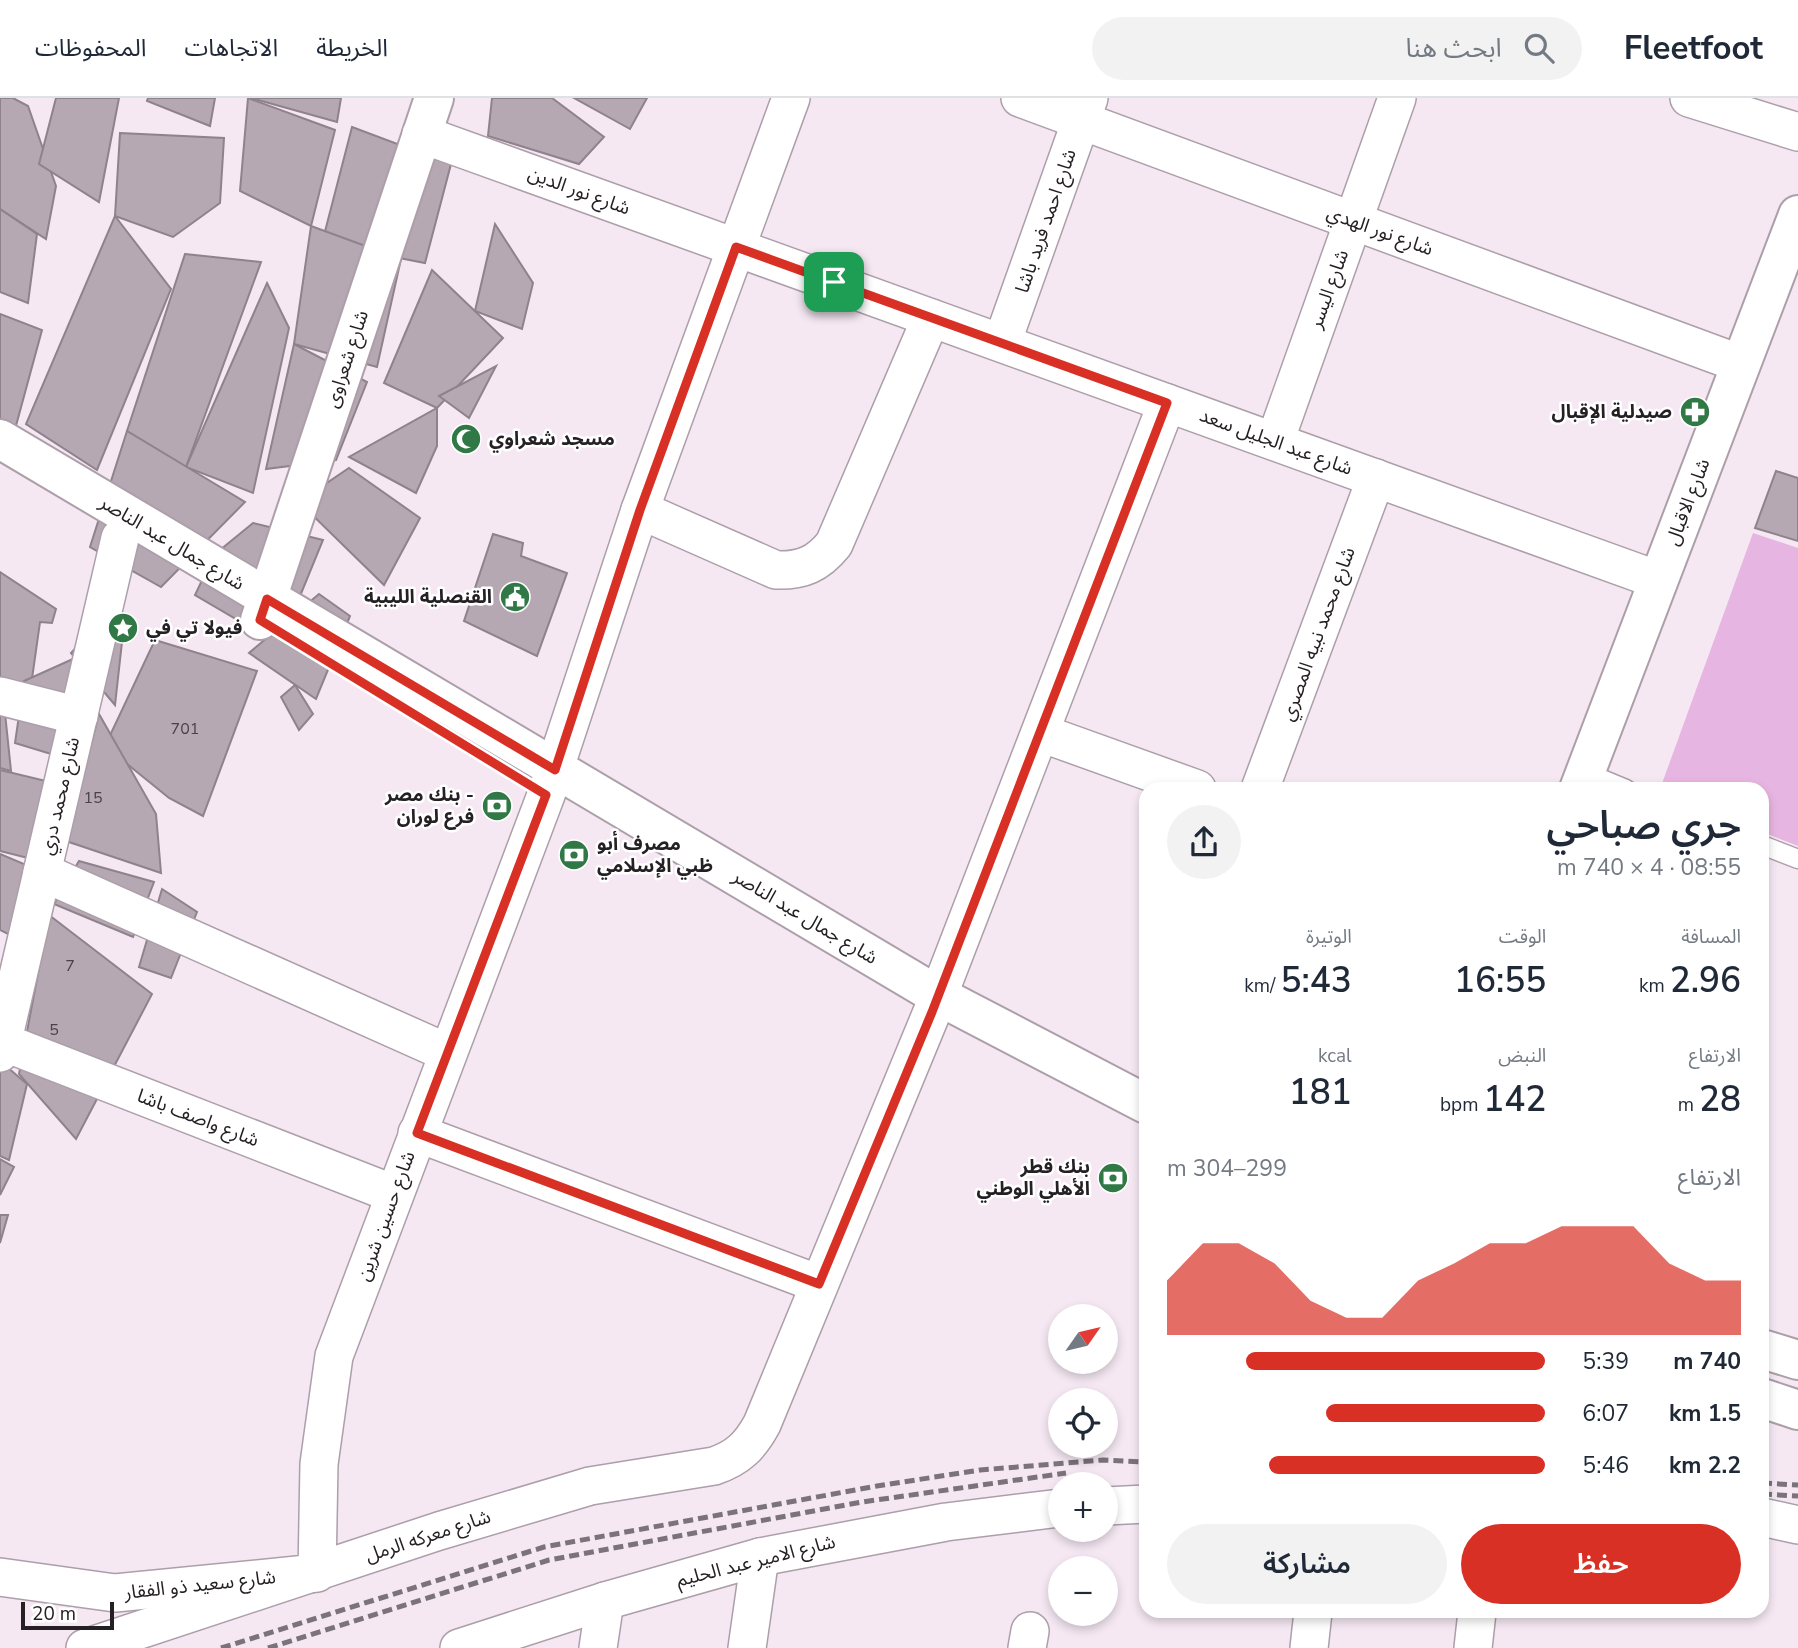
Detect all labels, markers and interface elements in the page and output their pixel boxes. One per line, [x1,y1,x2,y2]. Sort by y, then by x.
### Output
search box [1092,17,1582,80]
text: Fleetfoot [1624,26,1763,71]
icon: search [1520,29,1558,67]
text: ابحث هنا [1405,31,1502,66]
text: المحفوظات [35,32,146,64]
text: الاتجاهات [184,32,278,64]
text: الخريطة [316,32,388,64]
street label: شارع احمد فريد باشا [1009,145,1083,297]
street label: شارع نور الدين [524,160,634,222]
street label: شارع نور الهدي [1323,200,1437,264]
street label: شارع اليسر [1302,246,1355,333]
pin [804,252,864,312]
icon: arrive [815,263,853,301]
street label: شارع شعراوى [319,307,375,411]
pharmacy icon: صيدلية الإقبال [1678,395,1712,429]
place label: صيدلية الإقبال [1552,399,1672,425]
street label: شارع عبد الجليل سعد [1196,402,1356,482]
mosque icon: مسجد شعراوي [449,422,483,456]
place label: مسجد شعراوي [489,426,615,453]
street label: شارع الاقبال [1660,455,1716,549]
street label: شارع جمال عبد الناصر [94,489,249,597]
street label: شارع محمد نبيه المصري [1274,543,1363,725]
public building icon: القنصلية الليبية [498,580,532,614]
place label: القنصلية الليبية [364,584,492,610]
place icon: فيولا تي في [106,611,140,645]
place label: فيولا تي في [146,615,242,642]
house number: 701 [171,718,199,740]
street label: شارع محمد دري [34,734,88,858]
place label: بنك مصر - فرع لوران [384,782,474,830]
house number: 15 [83,787,103,809]
bank icon: بنك مصر - فرع لوران [480,789,514,823]
text: جري صباحي [1546,800,1741,851]
button: share [1167,805,1241,879]
place label: مصرف أبو ظبي الإسلامي [597,830,713,880]
bank icon: مصرف أبو ظبي الإسلامي [557,838,591,872]
text: 08:55 · 4 × 740 m [1557,852,1741,883]
street label: شارع جمال عبد الناصر [727,863,882,971]
text: الوتيرة [1306,924,1352,950]
text: الوقت [1499,924,1546,950]
text: المسافة [1681,924,1741,950]
house number: 7 [65,955,75,977]
text: 5:43 [1280,957,1352,1004]
text: 16:55 [1454,957,1546,1004]
text: 2.96 [1670,957,1741,1004]
text: /km [1244,973,1280,999]
text: km [1639,973,1670,999]
house number: 5 [49,1019,59,1041]
text: kcal [1318,1043,1352,1069]
text: النبض [1498,1043,1546,1069]
text: الارتفاع [1689,1043,1741,1069]
text: 181 [1289,1069,1352,1116]
text: 142 [1483,1076,1546,1123]
text: 28 [1699,1076,1741,1123]
street label: شارع واصف باشا [133,1083,263,1153]
text: bpm [1440,1092,1483,1118]
text: m [1678,1092,1699,1118]
street label: شارع حسين شرين [350,1147,422,1285]
text: 299–304 m [1167,1153,1287,1184]
place label: بنك قطر الأهلي الوطني [976,1154,1090,1203]
bank icon: بنك قطر الأهلي الوطني [1096,1161,1130,1195]
text: الارتفاع [1678,1162,1741,1193]
north arrow [1048,1304,1118,1374]
map controls [1048,1304,1118,1626]
text: 5:39 [1582,1346,1629,1377]
text: 740 m [1673,1346,1741,1377]
button: locate [1048,1388,1118,1458]
text: 6:07 [1582,1398,1629,1429]
text: 1.5 km [1669,1398,1741,1429]
text: 5:46 [1582,1450,1629,1481]
text: 2.2 km [1669,1450,1741,1481]
button: + [1048,1472,1118,1542]
street label: شارع معركه الرمل [362,1503,494,1569]
button: مشاركة [1167,1524,1447,1604]
button: حفظ [1461,1524,1741,1604]
street label: شارع الامير عبد الحليم [674,1529,838,1594]
button: − [1048,1556,1118,1626]
street label: شارع سعيد ذو الفقار [122,1564,277,1606]
scale bar [21,1599,114,1631]
text: 20 m [32,1601,76,1627]

